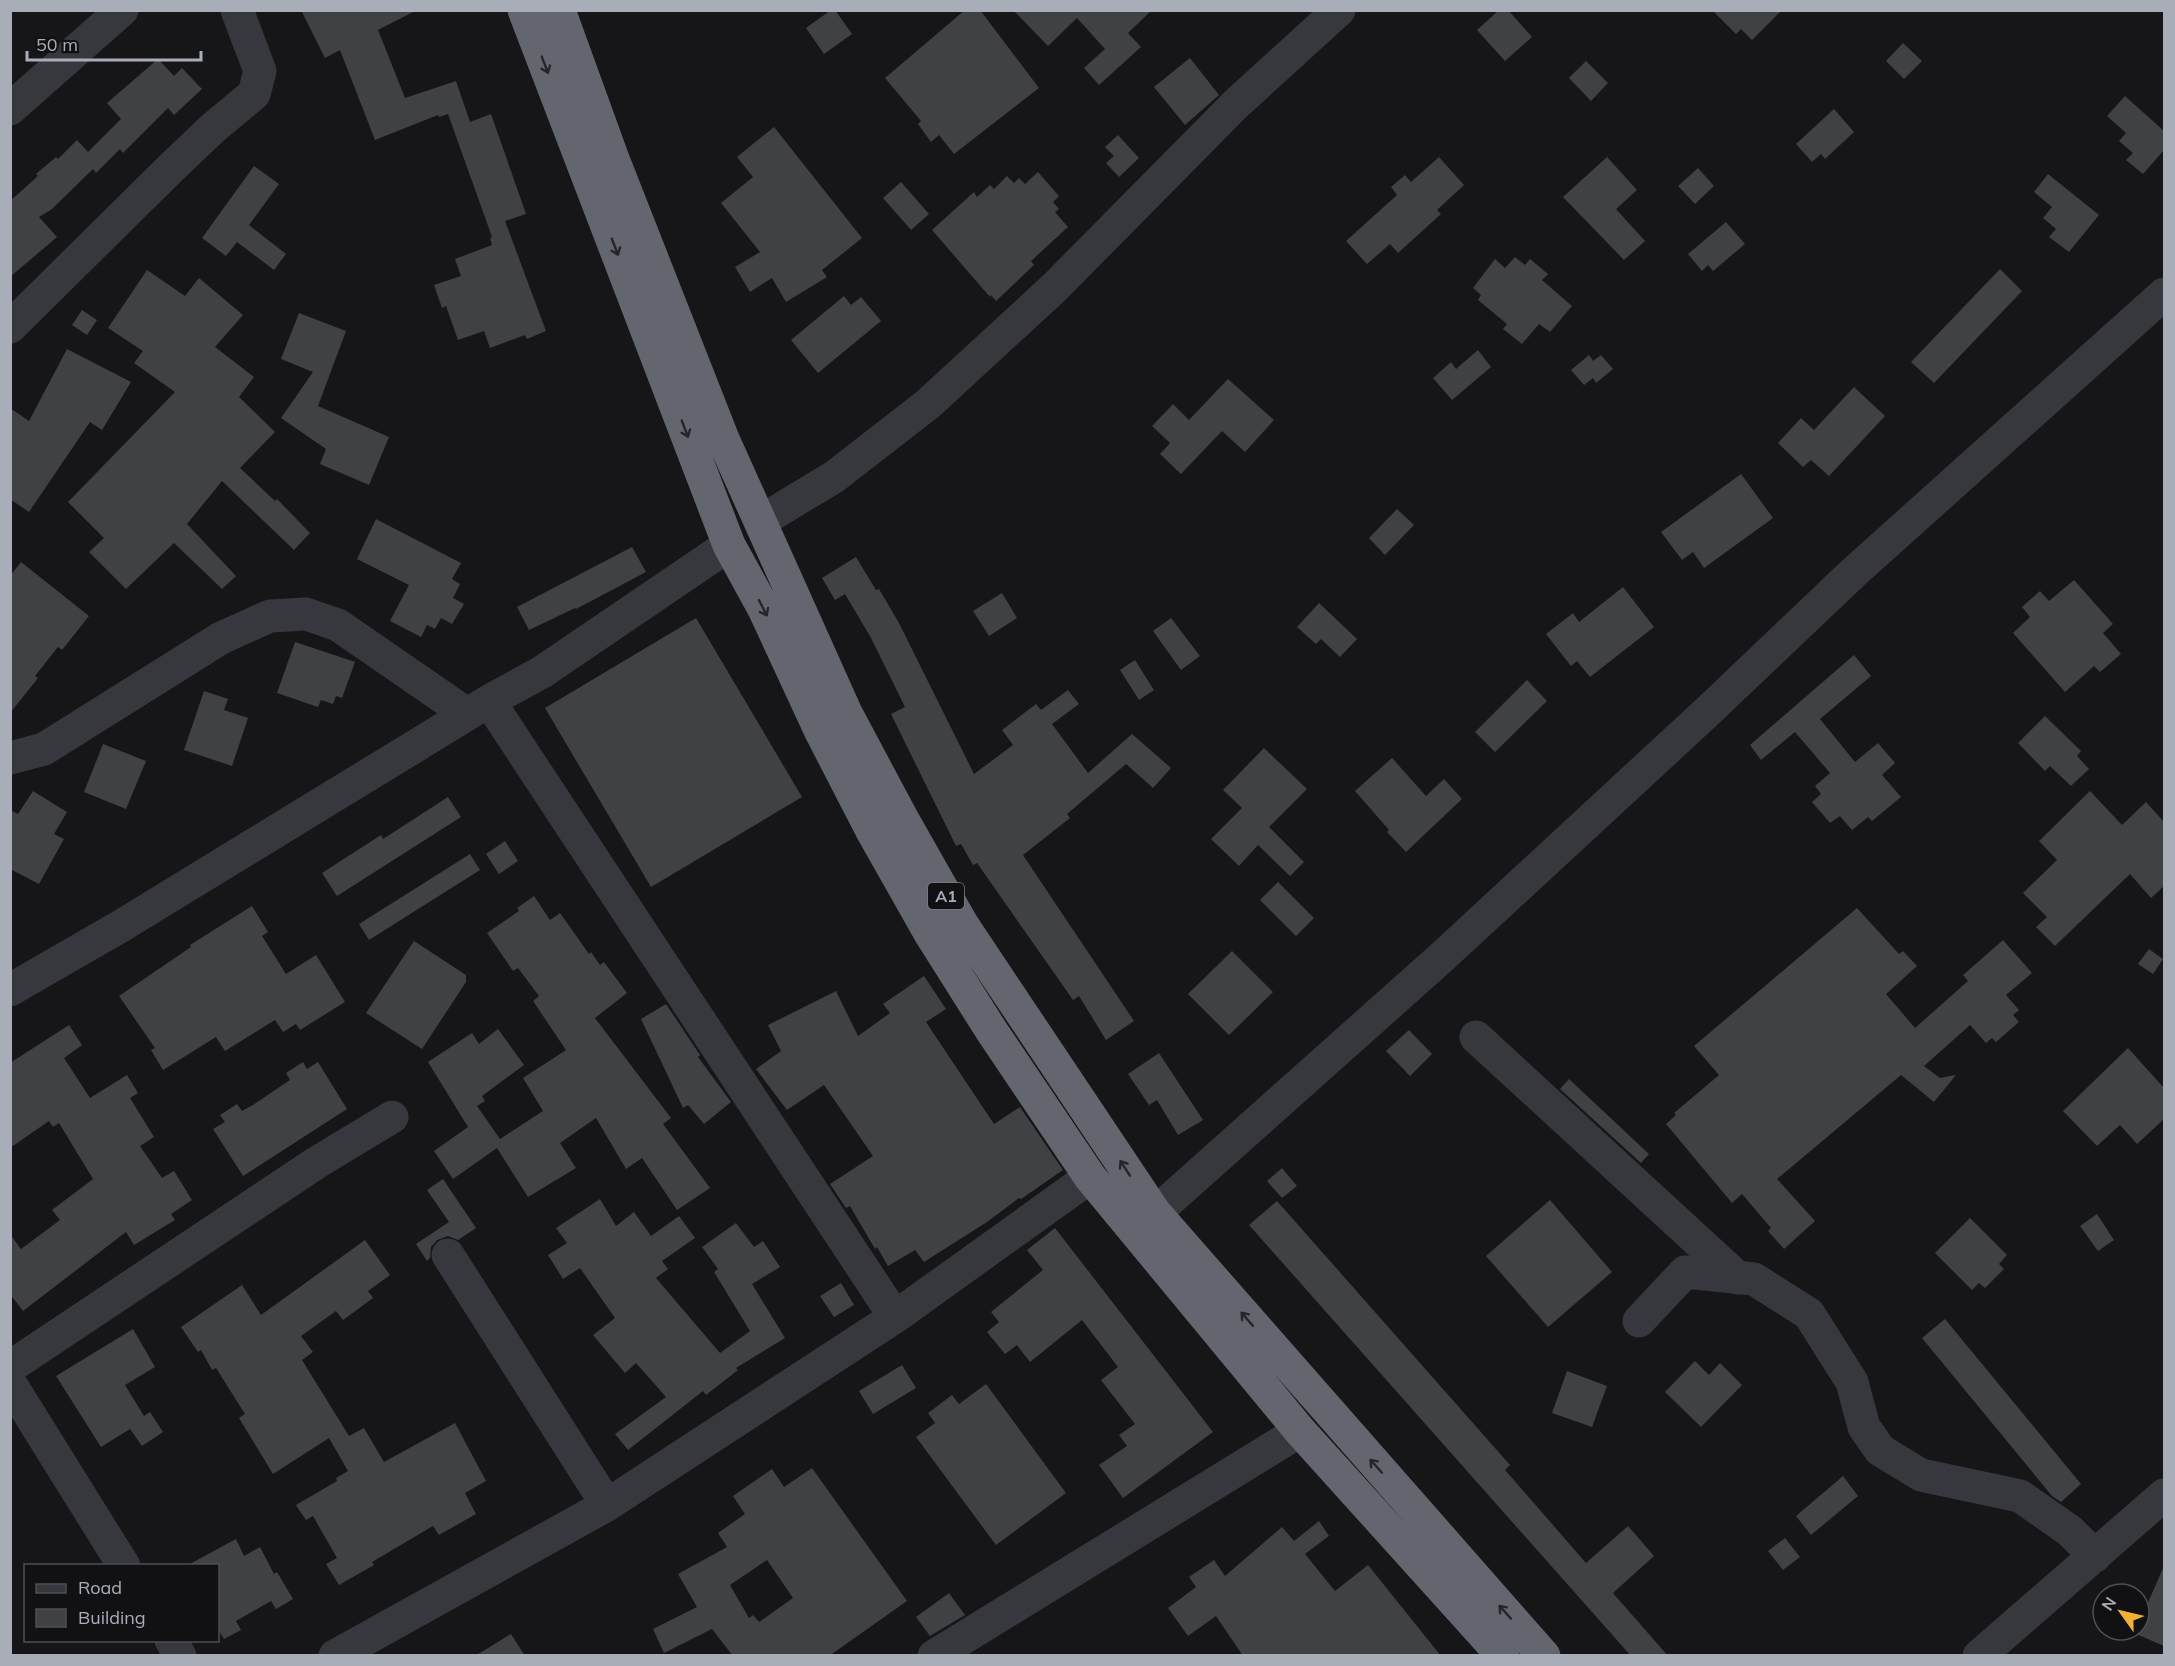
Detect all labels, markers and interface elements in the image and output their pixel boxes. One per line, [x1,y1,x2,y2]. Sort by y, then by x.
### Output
scale bar [27,24,201,62]
text: 50 m [36,33,78,56]
one-way arrow [540,55,551,74]
one-way arrow [610,237,621,256]
one-way arrow [680,419,691,438]
one-way arrow [757,598,769,616]
road number: A1 [928,883,964,909]
one-way arrow [1119,1160,1131,1176]
one-way arrow [1240,1312,1254,1327]
one-way arrow [1369,1459,1383,1474]
legend [24,1564,219,1642]
text: Road [78,1576,122,1599]
north arrow [2091,1582,2151,1642]
text: N [2097,1593,2120,1614]
one-way arrow [1498,1605,1512,1620]
text: Building [78,1606,146,1629]

